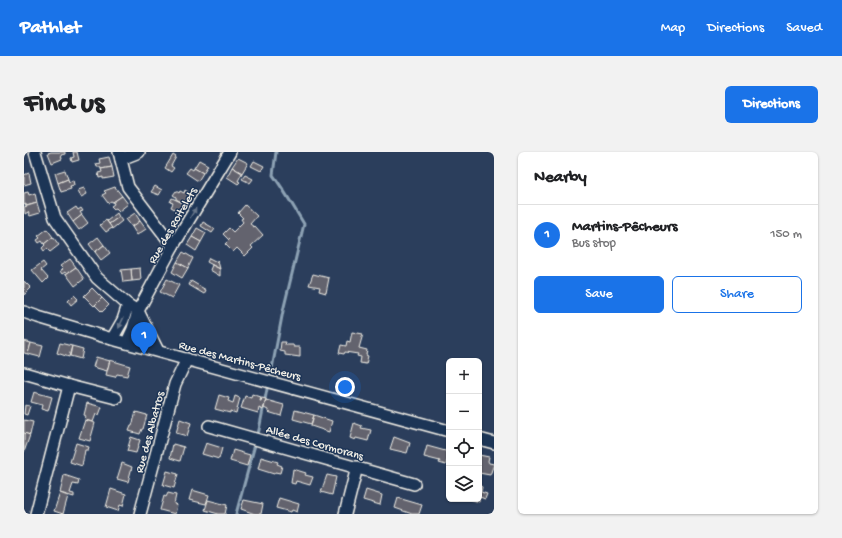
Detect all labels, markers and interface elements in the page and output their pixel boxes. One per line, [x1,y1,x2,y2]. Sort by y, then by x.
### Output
text: Pathlet [20,17,81,40]
text: Map [661,20,685,37]
text: Directions [707,20,764,37]
text: Saved [786,20,822,37]
button: Directions [725,86,818,123]
text: Find us [24,88,104,121]
text: Nearby [534,168,587,188]
street label: Rue des Roitelets [146,185,202,267]
one-way arrow [190,207,197,219]
text: Martins-Pêcheurs [572,218,678,236]
text: 1 [544,227,550,242]
text: 150 m [770,227,802,242]
text: Bus stop [572,236,616,251]
button: Save [534,276,664,313]
button: Share [672,276,802,313]
one-way arrow [118,317,124,328]
pin: 1 [131,322,157,355]
street label: Rue des Martins-Pêcheurs [177,339,303,385]
map controls [446,358,482,502]
button: + [446,358,482,394]
your location [335,377,355,397]
street label: Rue des Albatros [133,390,169,475]
button: − [446,394,482,430]
street label: Allée des Cormorans [264,423,365,465]
button: locate [446,430,482,466]
button: layers [446,466,482,502]

